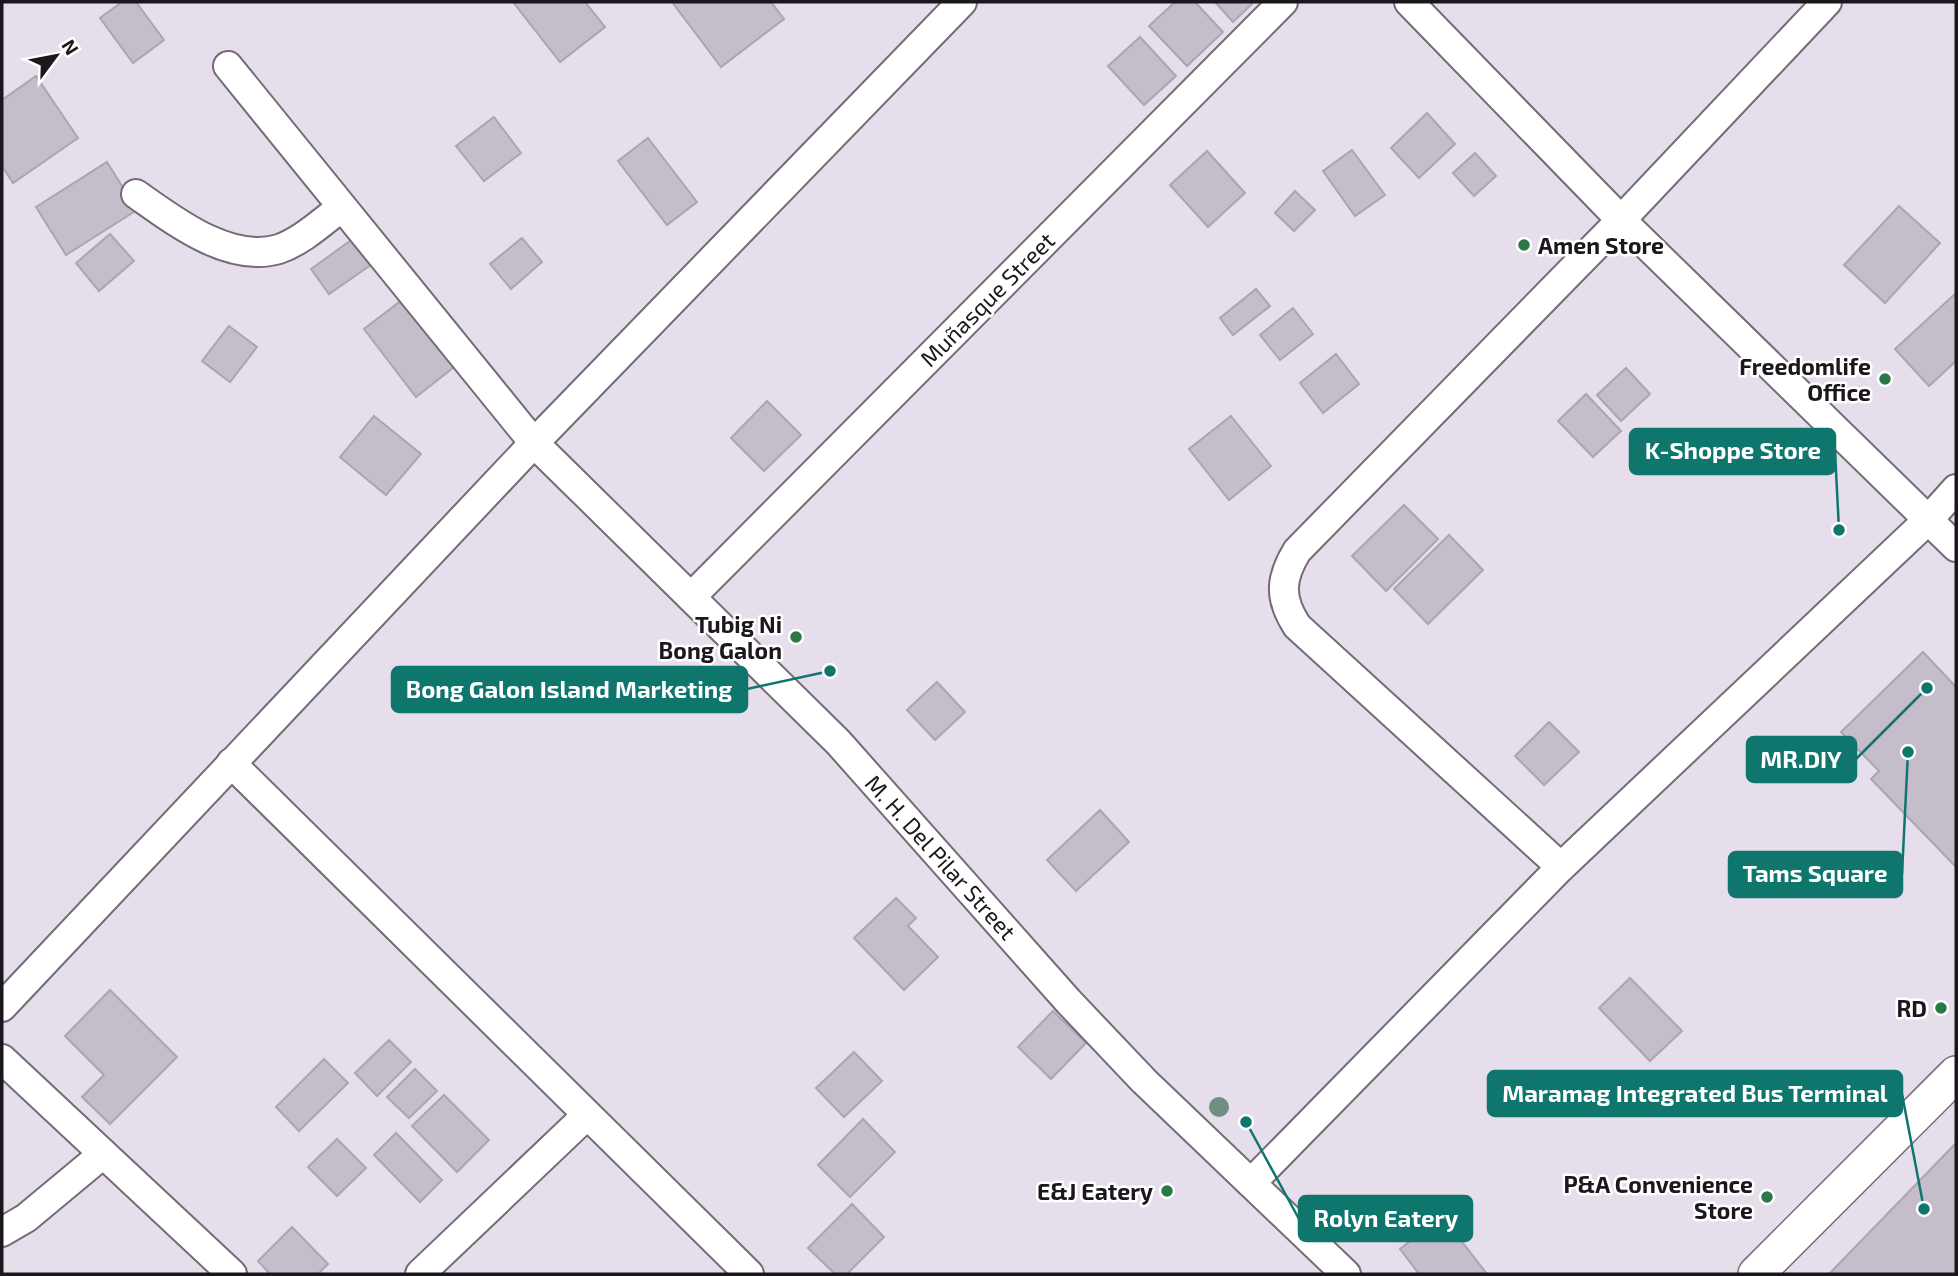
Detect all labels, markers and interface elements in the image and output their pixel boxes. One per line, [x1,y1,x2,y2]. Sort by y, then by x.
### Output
north arrow [21,21,91,91]
text: N [57,35,84,59]
street label: Muñasque Street [914,226,1060,372]
place label: Amen Store [1538,231,1664,259]
marker: Amen Store [1516,237,1532,253]
place label: Freedomlife Office [1739,352,1871,406]
marker: Freedomlife Office [1877,371,1893,387]
callout: K-Shoppe Store [1630,429,1835,474]
text: K-Shoppe Store [1645,435,1821,464]
place label: Tubig Ni Bong Galon [659,610,782,664]
marker: Tubig Ni Bong Galon [788,629,804,645]
callout: Bong Galon Island Marketing [392,667,747,712]
text: Bong Galon Island Marketing [406,674,732,703]
callout: MR.DIY [1747,737,1856,782]
text: MR.DIY [1760,744,1842,773]
street label: M. H. Del Pilar Street [860,769,1022,945]
callout: Tams Square [1729,852,1902,897]
text: Tams Square [1743,858,1887,887]
place label: RD [1896,994,1927,1022]
marker: RD [1933,1000,1949,1016]
callout: Maramag Integrated Bus Terminal [1488,1071,1902,1116]
text: Maramag Integrated Bus Terminal [1502,1078,1888,1107]
place label: P&A Convenience Store [1563,1170,1753,1224]
place label: E&J Eatery [1037,1177,1153,1205]
marker: E&J Eatery [1159,1183,1175,1199]
marker: P&A Convenience Store [1759,1189,1775,1205]
callout: Rolyn Eatery [1299,1196,1472,1241]
text: Rolyn Eatery [1314,1203,1459,1232]

